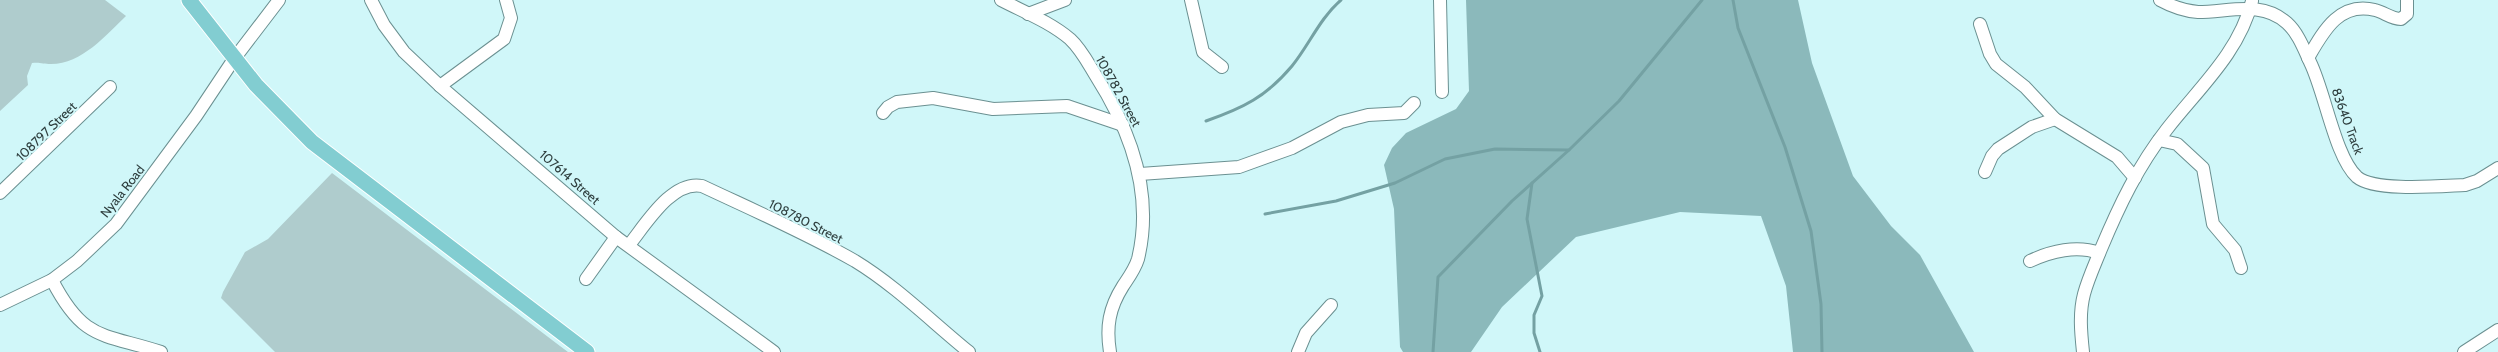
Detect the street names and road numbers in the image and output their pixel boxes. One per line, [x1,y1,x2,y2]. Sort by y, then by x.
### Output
street label: 108782 Street [1093,53,1145,130]
street label: 83640 Track [2329,86,2367,157]
street label: 108797 Street [12,98,80,164]
street label: 107614 Street [537,146,604,208]
street label: Nyala Road [97,162,147,220]
street label: 108780 Street [766,195,846,247]

